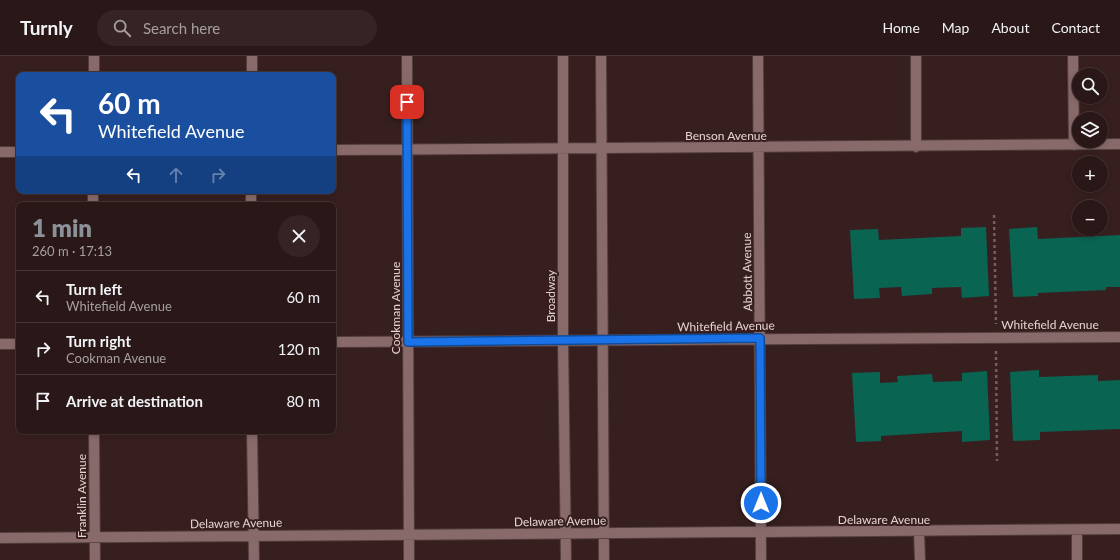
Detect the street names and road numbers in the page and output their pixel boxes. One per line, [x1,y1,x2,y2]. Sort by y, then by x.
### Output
street label: Benson Avenue [685,128,767,143]
street label: Abbott Avenue [739,232,755,312]
street label: Cookman Avenue [388,262,403,354]
street label: Broadway [543,269,558,322]
street label: Whitefield Avenue [1001,317,1099,332]
street label: Whitefield Avenue [677,318,775,334]
street label: Franklin Avenue [74,454,89,538]
street label: Delaware Avenue [838,512,930,527]
street label: Delaware Avenue [514,513,606,529]
street label: Delaware Avenue [190,515,282,531]

